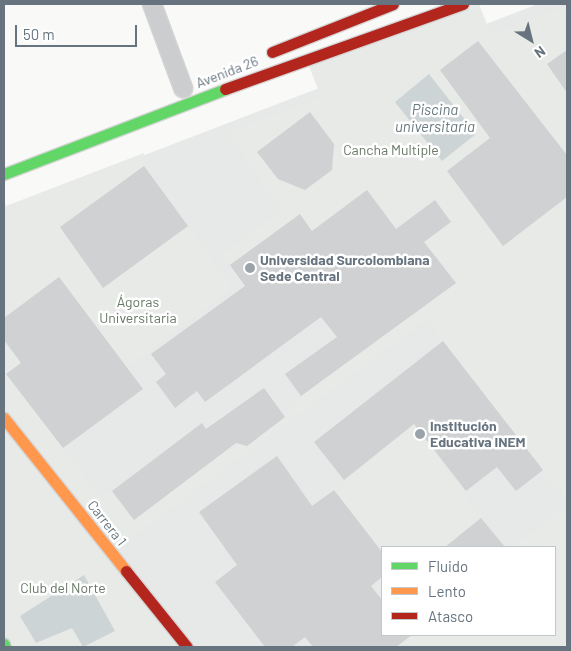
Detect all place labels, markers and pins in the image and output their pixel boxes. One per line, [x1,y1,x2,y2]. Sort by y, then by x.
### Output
place label: Universidad Surcolombiana Sede Central [260,252,430,284]
marker: Universidad Surcolombiana Sede Central [244,262,256,274]
place label: Institución Educativa INEM [430,418,526,451]
marker: Institución Educativa INEM [414,428,426,440]

